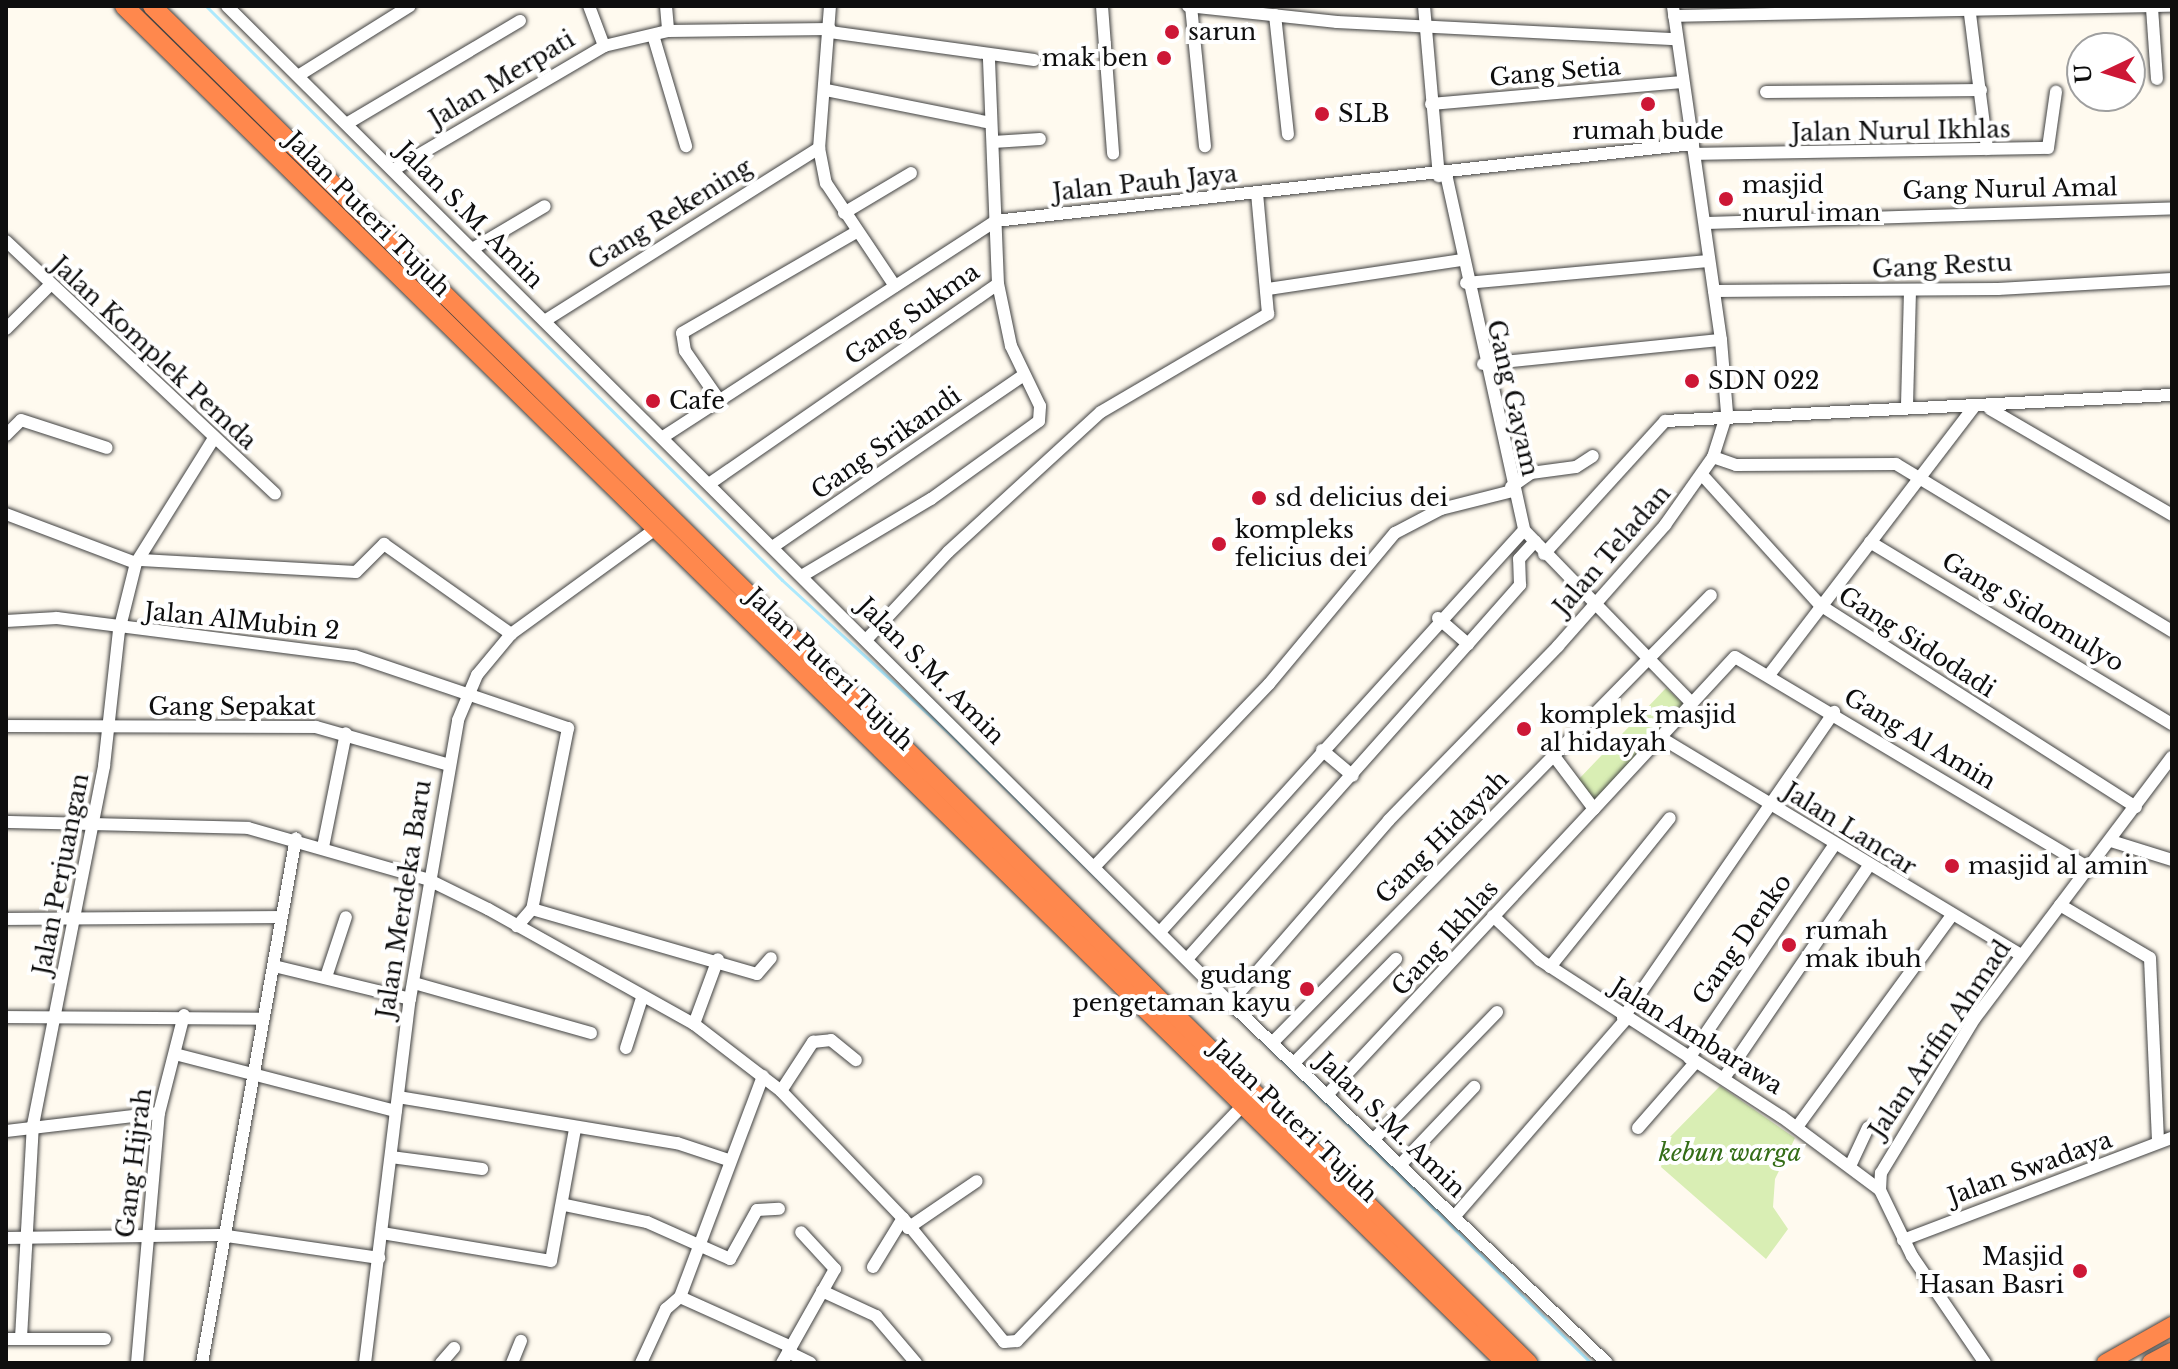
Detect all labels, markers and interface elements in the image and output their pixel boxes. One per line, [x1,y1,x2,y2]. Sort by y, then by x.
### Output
place label: sarun [1188,18,1256,46]
marker: sarun [1163,23,1181,41]
street label: Jalan Merpati [424,24,580,134]
north arrow [2066,32,2146,112]
place label: mak ben [1041,44,1148,72]
marker: mak ben [1155,49,1173,67]
street label: Gang Setia [1488,52,1622,92]
text: U [2069,63,2098,84]
marker: rumah bude [1639,95,1657,113]
place label: SLB [1338,100,1389,128]
marker: SLB [1313,105,1331,123]
street label: Jalan Nurul Ikhlas [1791,115,2011,147]
place label: rumah bude [1572,117,1724,145]
street label: Jalan Puteri Tujuh [279,125,457,303]
street label: Jalan S.M. Amin [390,135,550,295]
street label: Gang Rekening [583,152,757,276]
street label: Jalan Pauh Jaya [1051,159,1239,207]
place label: masjid nurul iman [1742,171,1881,227]
street label: Gang Nurul Amal [1901,173,2119,205]
marker: masjid nurul iman [1717,190,1735,208]
street label: Gang Restu [1871,248,2013,284]
street label: Jalan Komplek Pemda [45,250,263,456]
street label: Gang Sukma [839,257,985,371]
street label: Gang Gayam [1481,317,1545,479]
place label: SDN 022 [1708,367,1820,395]
marker: SDN 022 [1683,372,1701,390]
street label: Gang Srikandi [806,381,966,505]
place label: Cafe [669,387,725,415]
marker: Cafe [644,392,662,410]
street label: Jalan Teladan [1547,479,1677,621]
place label: sd delicius dei [1275,484,1448,512]
marker: sd delicius dei [1250,489,1268,507]
place label: kompleks felicius dei [1235,516,1367,572]
marker: kompleks felicius dei [1210,535,1228,553]
street label: Gang Sidomulyo [1937,546,2129,678]
street label: Jalan Puteri Tujuh [740,581,920,757]
street label: Gang Sidodadi [1833,581,2001,703]
street label: Jalan S.M. Amin [851,591,1011,751]
street label: Jalan AlMubin 2 [143,596,341,646]
street label: Gang Al Amin [1838,682,2002,796]
street label: Gang Sepakat [148,693,316,721]
place label: komplek masjid al hidayah [1540,701,1737,757]
marker: komplek masjid al hidayah [1515,720,1533,738]
street label: Gang Hidayah [1370,765,1514,909]
street label: Jalan Perjuangan [27,771,95,977]
street label: Jalan Lancar [1778,777,1922,881]
street label: Jalan Merdeka Baru [371,778,437,1020]
place label: masjid al amin [1968,852,2148,880]
marker: masjid al amin [1943,857,1961,875]
street label: Gang Denko [1686,868,1798,1010]
street label: Gang Ikhlas [1386,874,1504,1002]
place label: rumah mak ibuh [1805,917,1922,973]
street label: Jalan Arifin Ahmad [1863,934,2017,1144]
marker: rumah mak ibuh [1780,936,1798,954]
place label: gudang pengetaman kayu [1073,961,1291,1017]
street label: Jalan Ambarawa [1606,971,1788,1101]
marker: gudang pengetaman kayu [1298,980,1316,998]
street label: Jalan Puteri Tujuh [1204,1033,1384,1209]
street label: Jalan S.M. Amin [1310,1046,1472,1204]
street label: Gang Hijrah [111,1086,157,1240]
street label: Jalan Swadaya [1944,1125,2116,1211]
park label: kebun warga [1658,1139,1802,1167]
place label: Masjid Hasan Basri [1919,1243,2064,1299]
marker: Masjid Hasan Basri [2071,1262,2089,1280]

